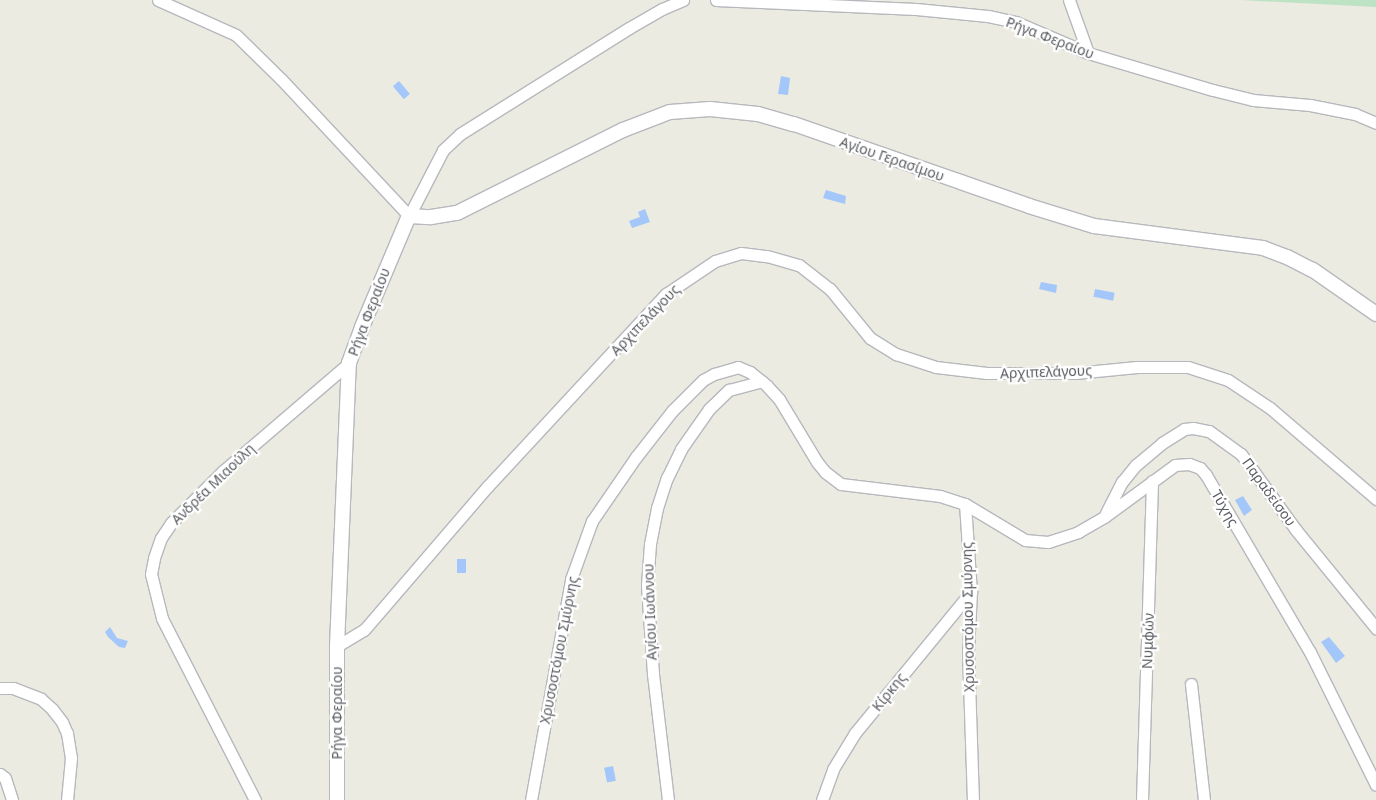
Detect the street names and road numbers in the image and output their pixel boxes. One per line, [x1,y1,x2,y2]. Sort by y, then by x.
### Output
street label: Ρήγα Φεραίου [1004,13,1096,63]
street label: Αγίου Γερασίμου [838,133,946,185]
street label: Ρήγα Φεραίου [344,266,394,358]
street label: Αρχιπελάγους [607,281,683,359]
street label: Αρχιπελάγους [1000,362,1092,382]
street label: Ανδρέα Μιαούλη [168,440,258,528]
street label: Παραδείσου [1239,455,1299,529]
street label: Τύχης [1208,487,1242,529]
street label: Χρυσοστόμου Σμύρνης [958,542,978,692]
street label: Αγίου Ιωάννου [640,563,660,661]
street label: Χρυσοστόμου Σμύρνης [536,575,582,725]
street label: Νυμφών [1139,613,1157,669]
street label: Ρήγα Φεραίου [329,666,345,760]
street label: Κίρκης [868,669,910,715]

